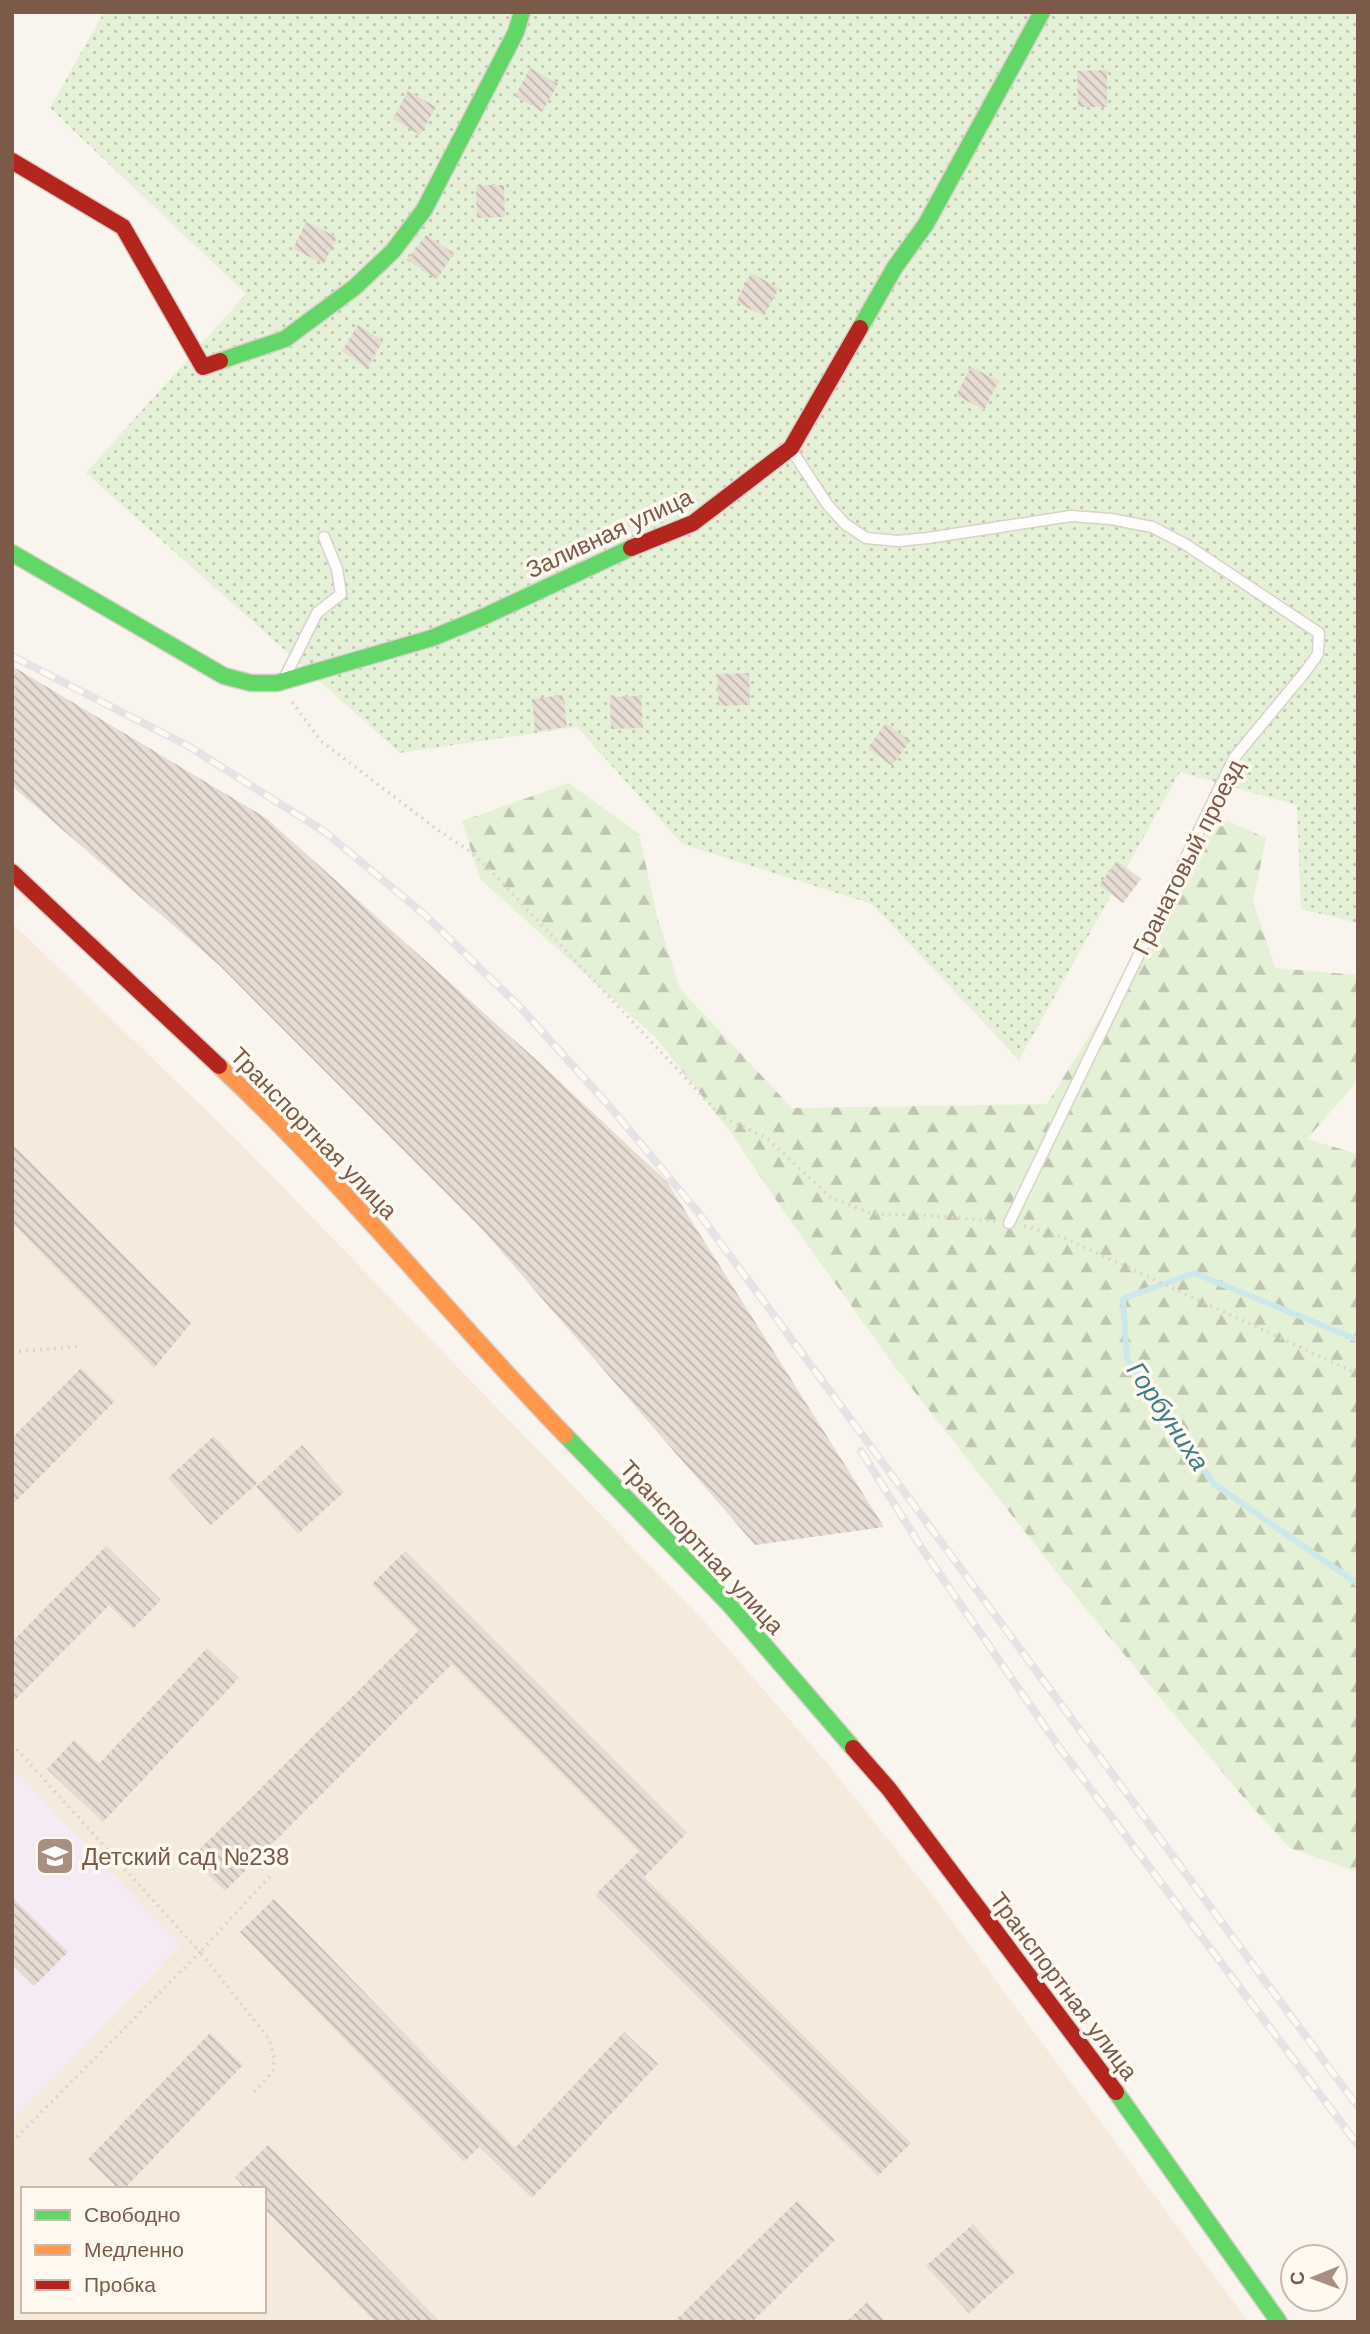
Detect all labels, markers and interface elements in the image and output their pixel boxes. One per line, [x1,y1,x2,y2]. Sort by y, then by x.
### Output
street label: Заливная улица [522,482,697,583]
street label: Гранатовый проезд [1127,755,1249,959]
street label: Транспортная улица [225,1042,403,1225]
water label: Горбуниха [1121,1356,1215,1476]
street label: Транспортная улица [614,1455,790,1640]
school or university icon: Детский сад №238 [34,1835,76,1877]
place label: Детский сад №238 [82,1843,289,1870]
street label: Транспортная улица [985,1887,1144,2086]
legend [21,2187,266,2313]
text: Свободно [84,2203,181,2226]
text: Медленно [84,2238,184,2261]
north arrow [1279,2243,1349,2313]
text: С [1287,2271,1308,2285]
text: Пробка [84,2273,156,2296]

